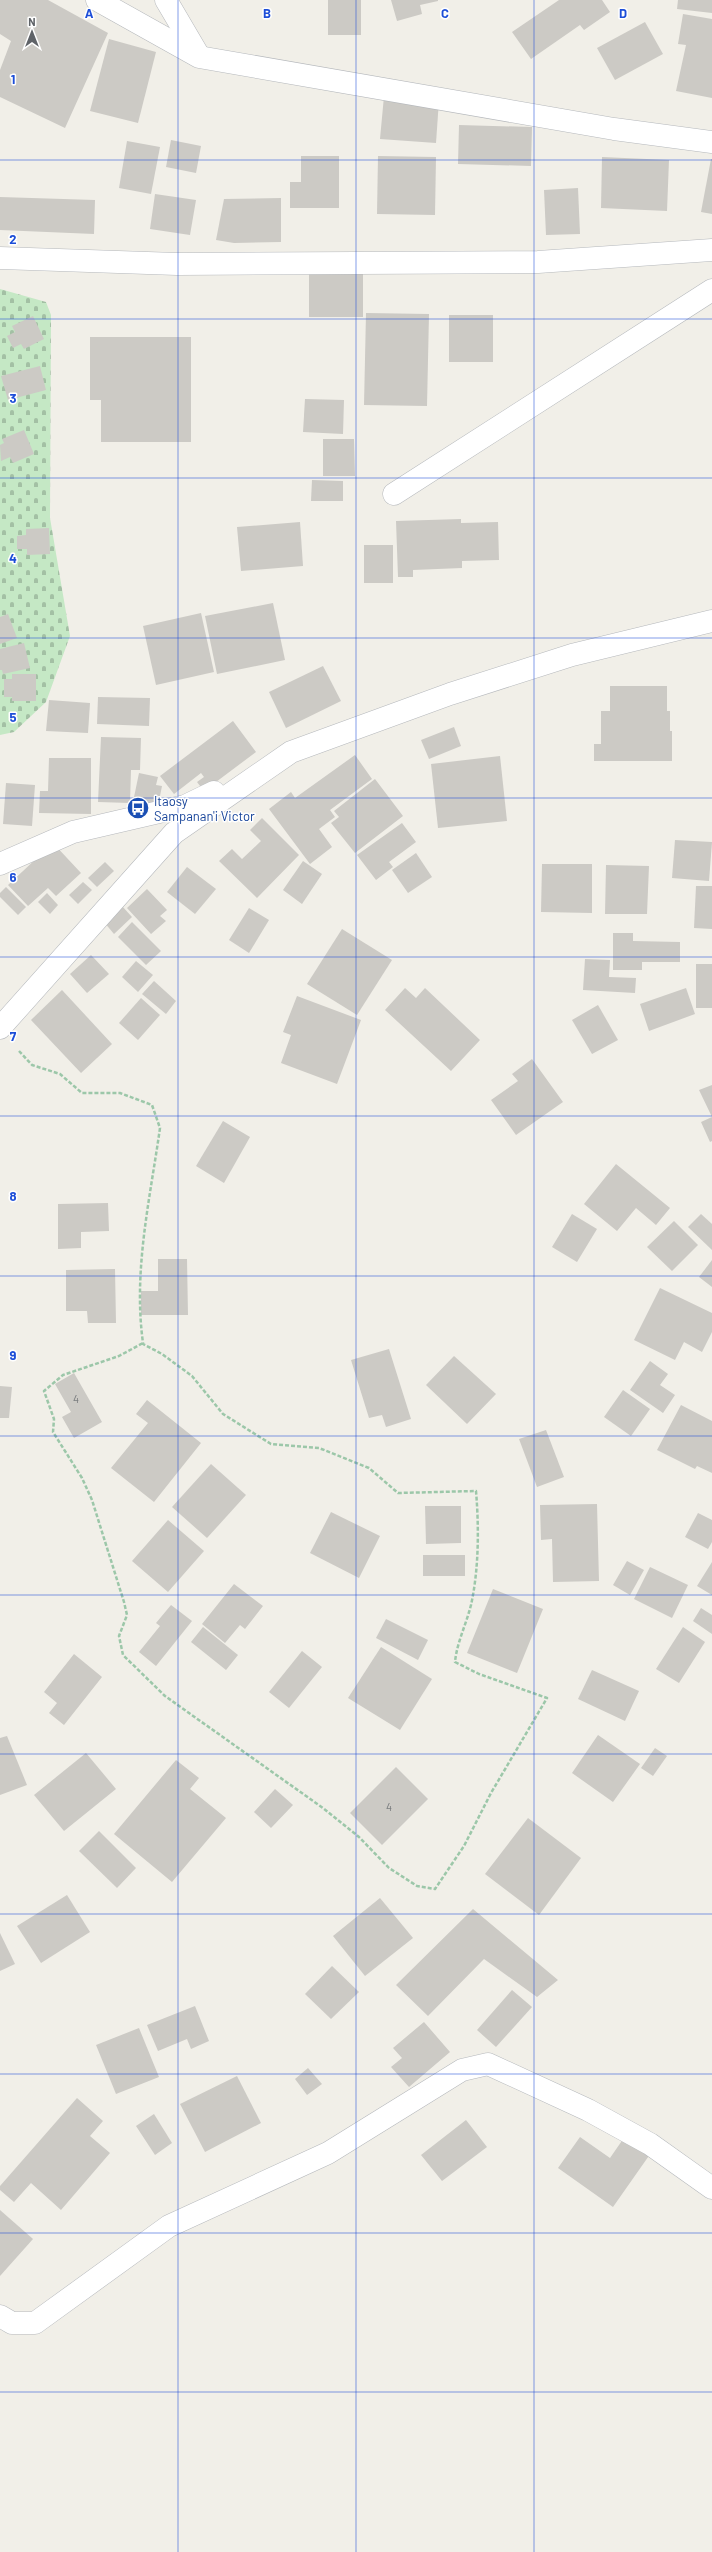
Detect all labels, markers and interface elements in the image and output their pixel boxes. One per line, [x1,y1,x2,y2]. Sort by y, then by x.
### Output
text: A [85,5,94,21]
text: B [263,5,271,21]
text: C [441,5,449,21]
text: D [619,5,627,21]
north arrow [12,12,52,52]
text: N [28,15,36,28]
text: 1 [11,71,15,87]
text: 2 [9,231,17,247]
text: 3 [9,390,17,406]
text: 4 [9,550,17,566]
text: 5 [9,709,17,725]
place label: Itaosy Sampanan'i Victor [154,793,255,824]
bus stop icon: Itaosy Sampanan'i Victor [125,795,151,821]
text: 6 [10,869,17,885]
text: 7 [10,1028,17,1044]
text: 8 [9,1188,17,1204]
text: 9 [10,1347,17,1363]
house number: 4 [73,1392,79,1405]
house number: 4 [386,1800,392,1813]

